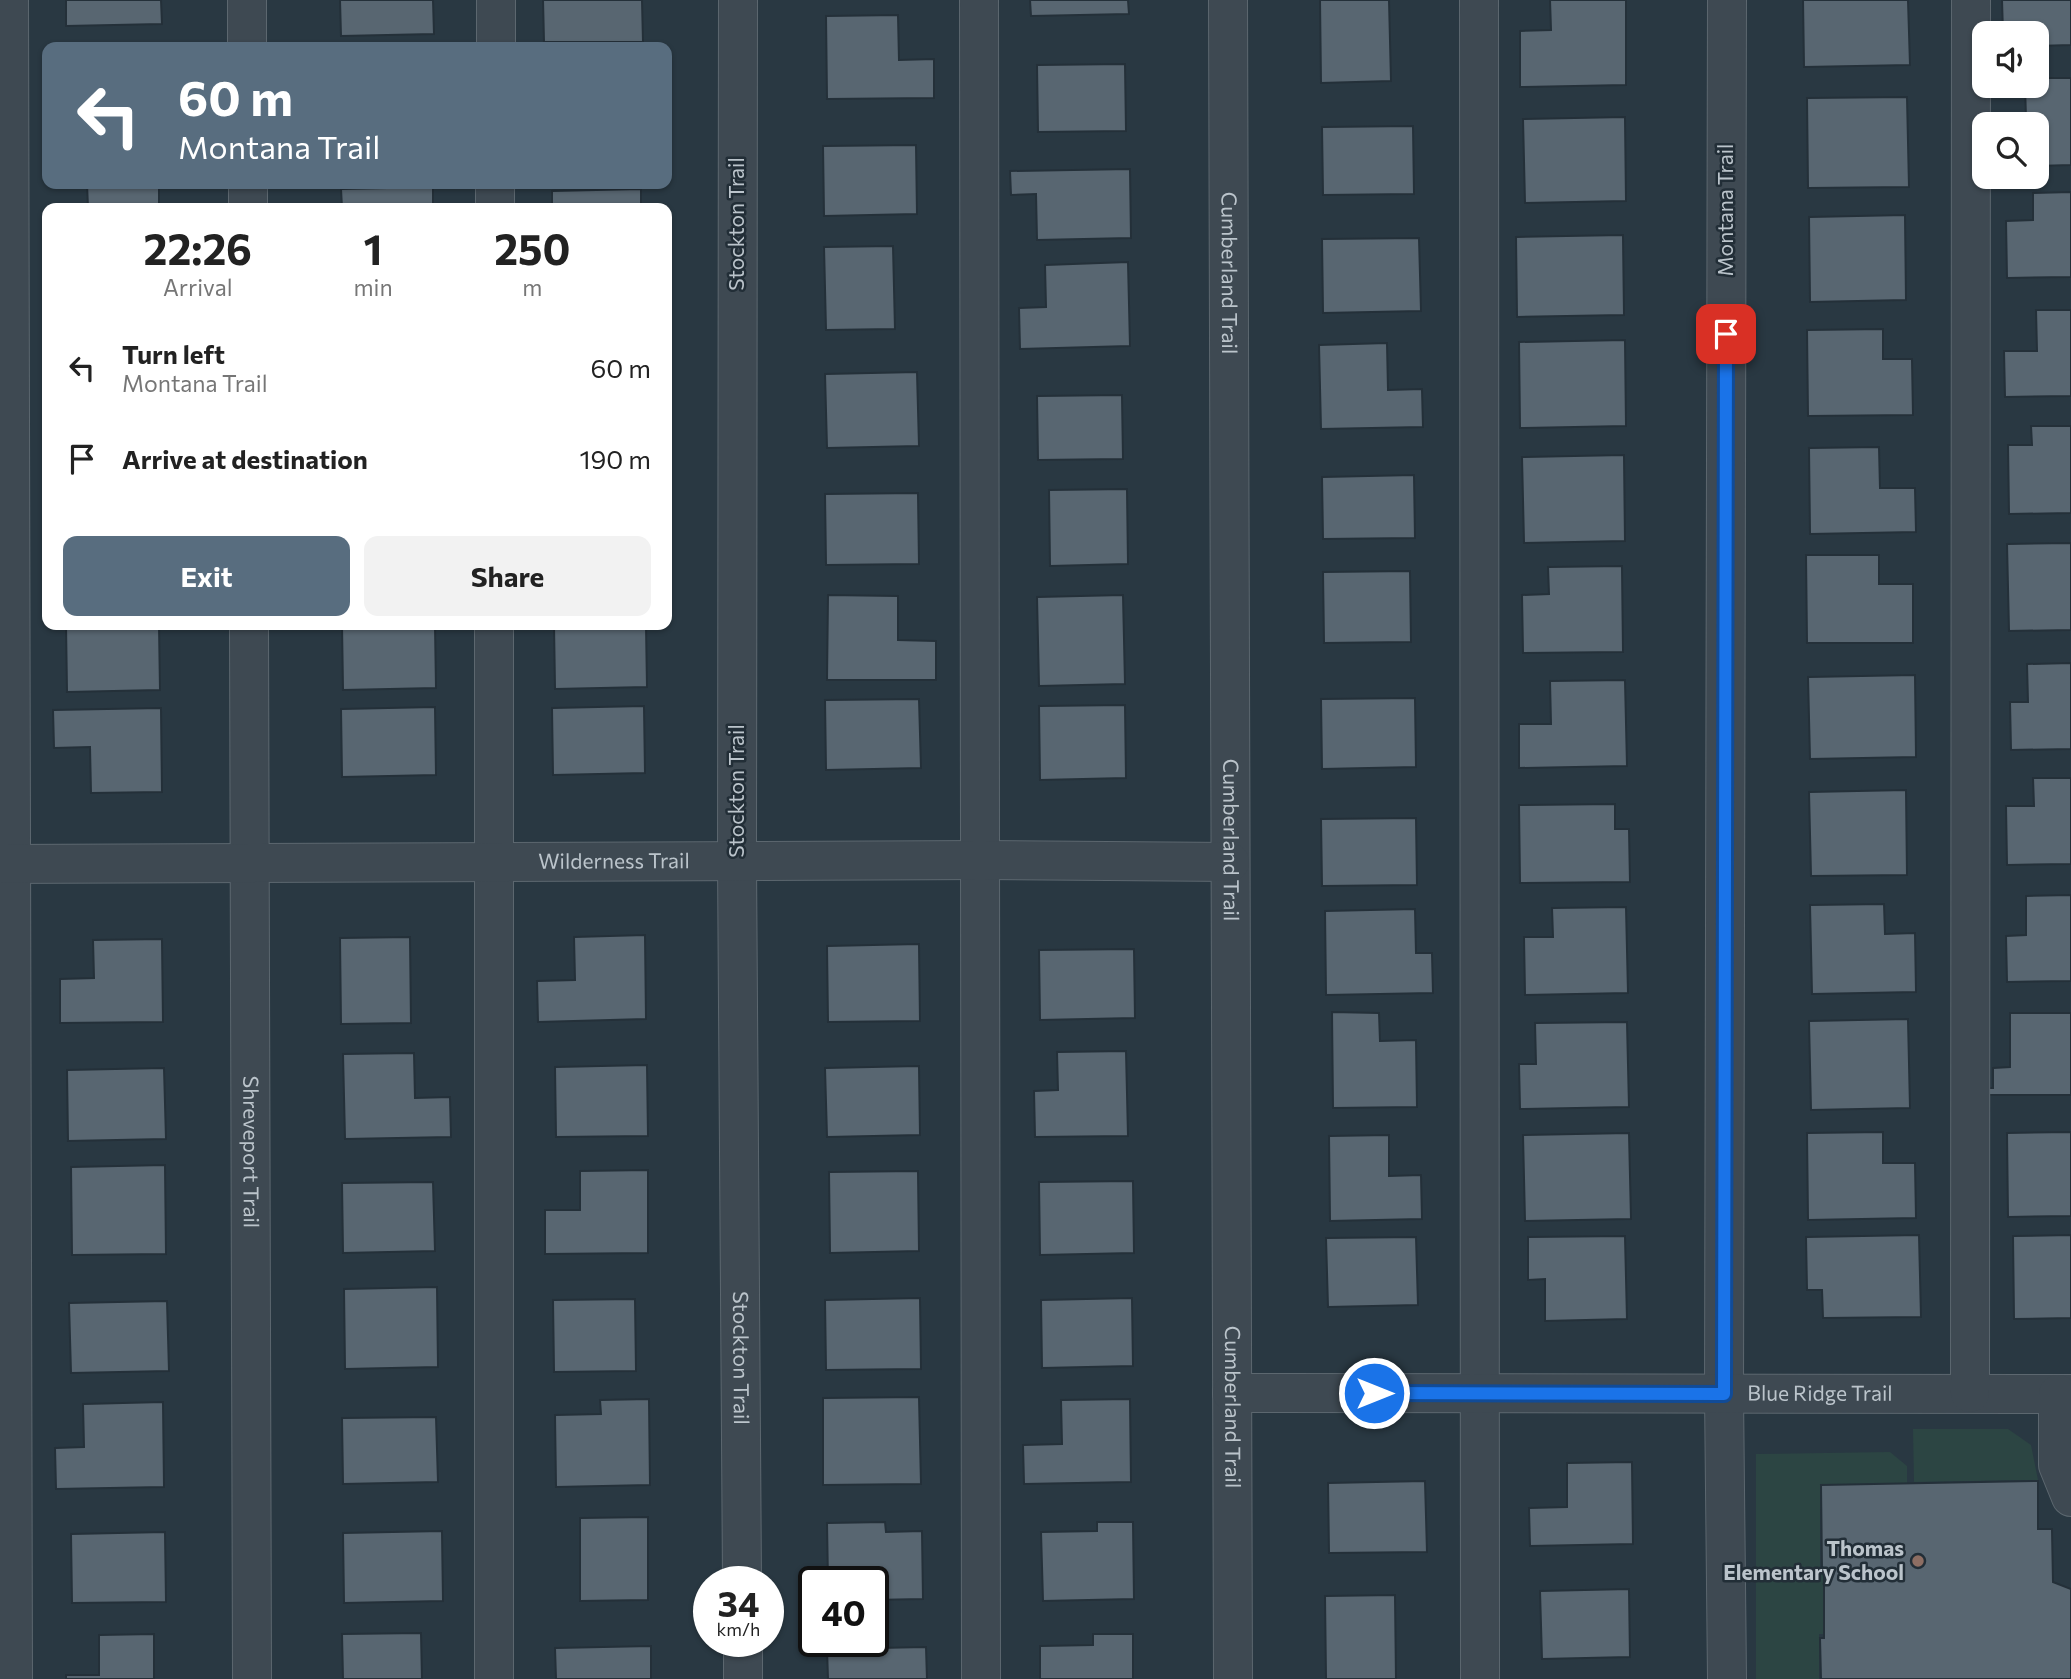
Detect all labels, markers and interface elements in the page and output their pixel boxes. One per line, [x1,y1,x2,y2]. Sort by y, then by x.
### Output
map controls [1972,21,2049,189]
button: sound [1972,21,2049,98]
text: 60 m [178,66,293,126]
icon: left [63,70,154,161]
button: search [1972,112,2049,189]
text: Montana Trail [178,126,380,166]
street label: Montana Trail [1712,144,1737,276]
street label: Stockton Trail [723,157,748,291]
street label: Cumberland Trail [1218,192,1243,354]
text: 22:26 [144,222,252,274]
text: 1 [364,222,383,274]
text: 250 [494,222,570,274]
text: Arrival [163,273,233,301]
text: min [354,273,393,301]
text: m [522,273,542,301]
pin [1696,304,1756,364]
icon: arrive [1707,315,1745,353]
text: Turn left [122,338,225,369]
icon: left [63,349,101,387]
text: 60 m [591,352,651,383]
text: Montana Trail [122,369,268,397]
icon: arrive [63,440,101,478]
text: Arrive at destination [122,443,368,474]
text: 190 m [579,443,651,474]
button: Exit [63,536,350,616]
button: Share [364,536,651,616]
street label: Stockton Trail [723,724,748,858]
street label: Cumberland Trail [1219,759,1245,921]
street label: Wilderness Trail [538,847,690,873]
street label: Shreveport Trail [239,1076,265,1228]
street label: Stockton Trail [729,1291,755,1425]
street label: Cumberland Trail [1221,1326,1246,1488]
position arrow [1337,1356,1411,1430]
street label: Blue Ridge Trail [1747,1380,1893,1405]
place label: Thomas Elementary School [1723,1535,1904,1584]
marker: Thomas Elementary School [1910,1553,1926,1569]
speed limit sign: 40 [798,1566,889,1657]
text: 34 [718,1581,759,1624]
text: km/h [717,1618,760,1640]

